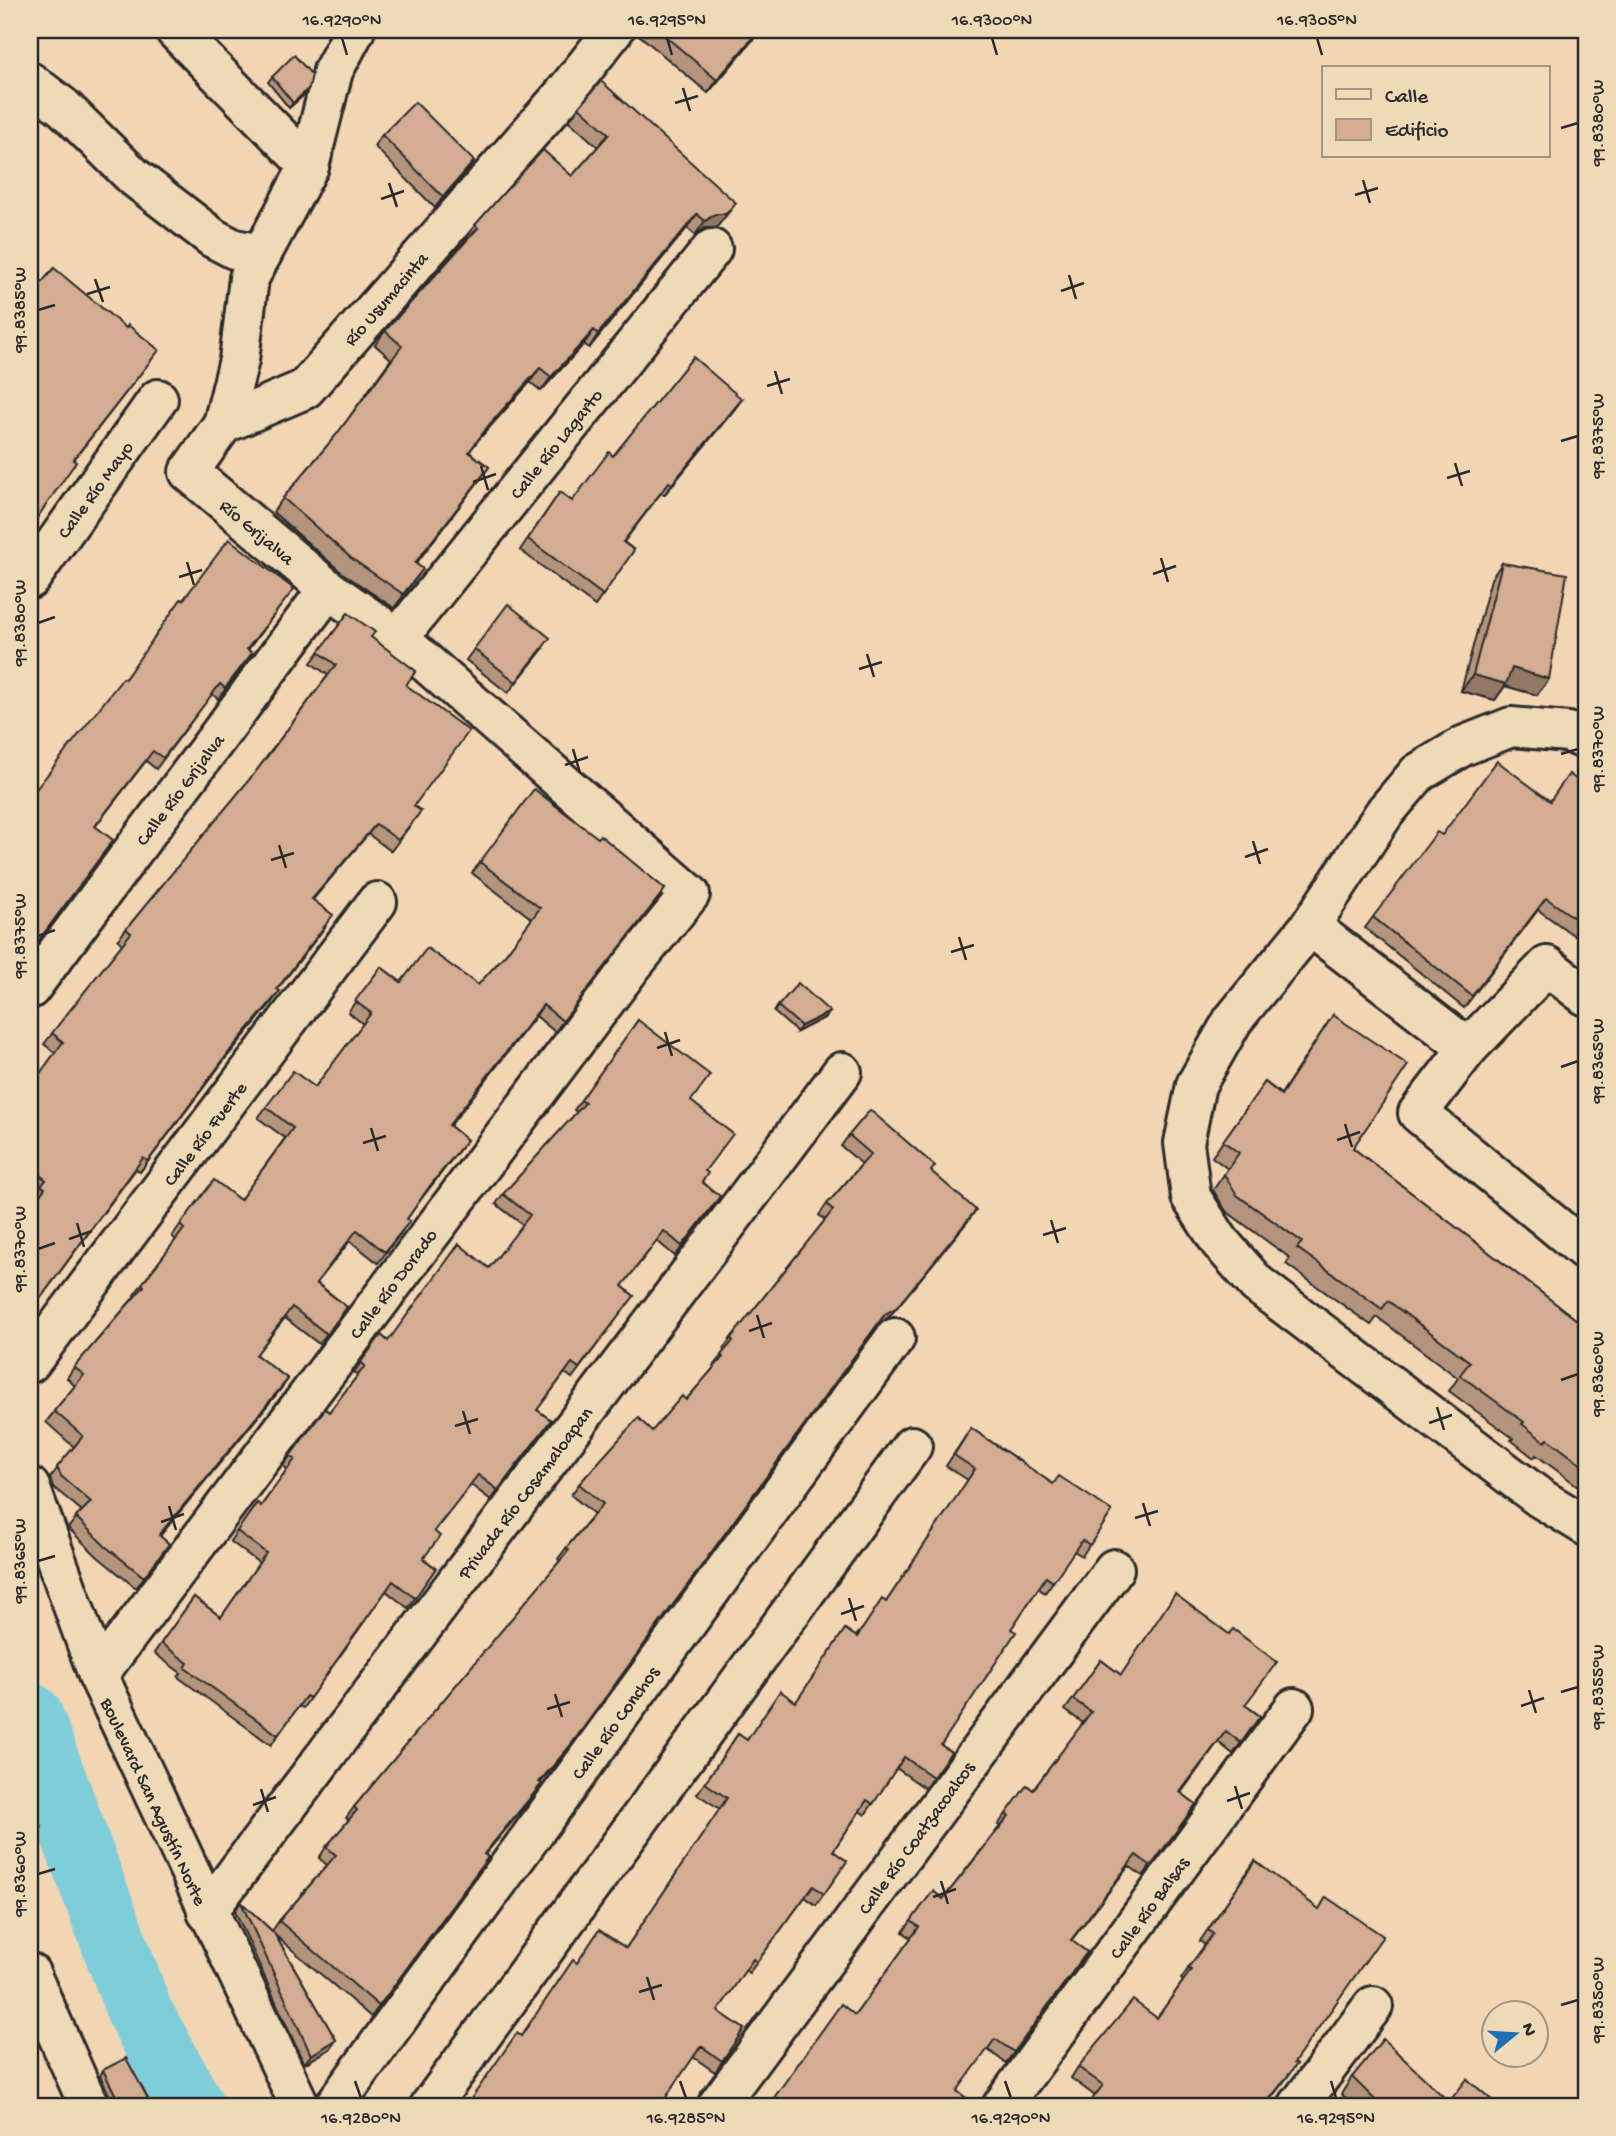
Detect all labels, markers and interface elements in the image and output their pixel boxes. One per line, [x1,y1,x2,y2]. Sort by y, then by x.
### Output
text: 16.9290°N [302,11,381,32]
text: 16.9295°N [627,11,706,32]
text: 16.9300°N [951,11,1032,32]
text: 16.9305°N [1276,11,1357,32]
legend [1322,66,1550,158]
text: 99.8380°W [1589,80,1610,167]
text: Calle [1385,86,1429,111]
text: Edificio [1385,120,1449,145]
street label: Río Usumacinta [340,247,436,352]
text: 99.8385°W [11,267,32,354]
street label: Calle Río Lagarto [506,385,609,505]
text: 99.8375°W [1589,393,1610,480]
street label: Calle Río Mayo [54,438,140,544]
street label: Río Grijalva [214,496,299,572]
text: 99.8380°W [11,580,32,667]
text: 99.8370°W [1589,706,1610,793]
street label: Calle Río Grijalva [132,730,232,852]
text: 99.8375°W [11,893,32,980]
text: 99.8365°W [1589,1019,1610,1104]
street label: Calle Río Fuerte [160,1078,254,1192]
text: 99.8370°W [11,1206,32,1293]
street label: Calle Río Dorado [346,1225,444,1345]
text: 99.8360°W [1589,1331,1610,1418]
street label: Privada Río Cosamaloapan [454,1403,599,1586]
text: 99.8365°W [11,1519,32,1604]
text: 99.8355°W [1589,1644,1610,1731]
street label: Calle Río Conchos [568,1662,666,1785]
street label: Boulevard San Agustín Norte [93,1694,210,1910]
street label: Calle Río Coatzacoalcos [855,1757,982,1920]
text: 99.8360°W [11,1831,32,1918]
street label: Calle Río Balsas [1106,1853,1196,1965]
text: 99.8350°W [1589,1957,1610,2044]
north arrow [1480,2000,1550,2070]
text: N [1515,2020,1541,2039]
text: 16.9280°N [320,2109,401,2130]
text: 16.9285°N [645,2109,726,2130]
text: 16.9290°N [971,2109,1050,2130]
text: 16.9295°N [1296,2109,1375,2130]

